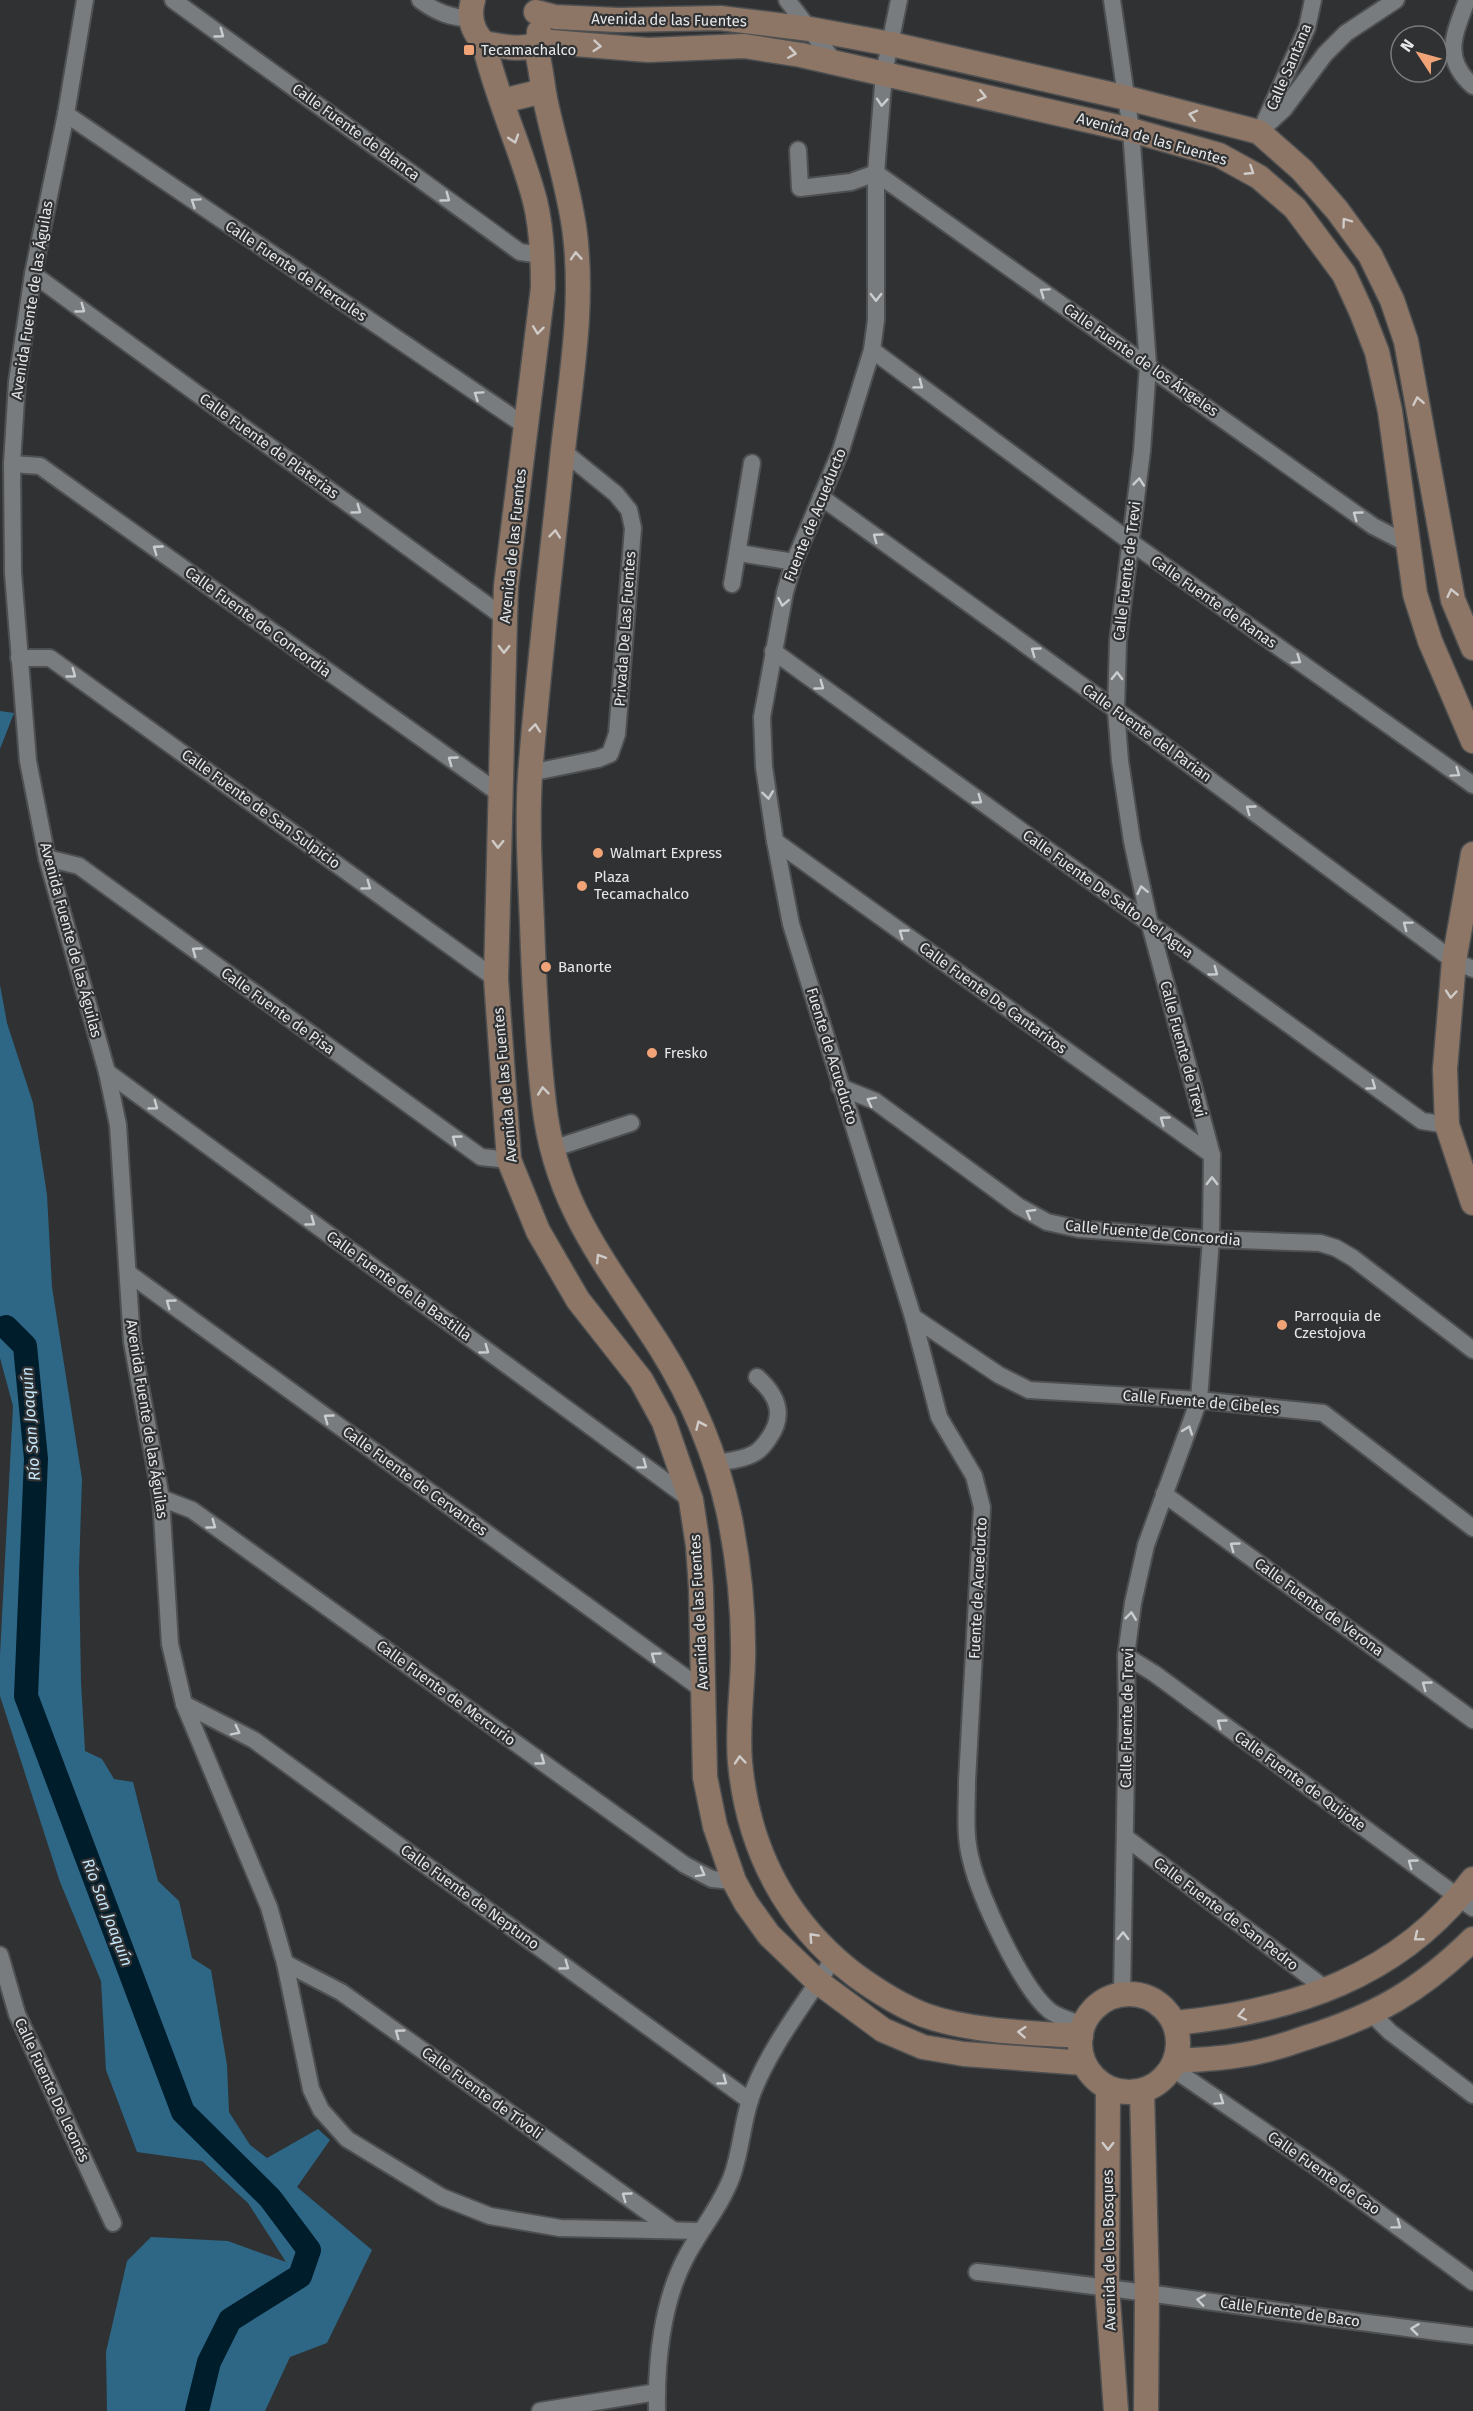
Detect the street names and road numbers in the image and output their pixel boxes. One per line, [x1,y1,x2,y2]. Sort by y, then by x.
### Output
street label: Avenida de las Fuentes [591,10,747,30]
street label: Calle Santana [1263,21,1315,113]
street label: Calle Fuente de Blanca [289,80,423,184]
street label: Avenida de las Fuentes [1075,109,1229,169]
street label: Avenida Fuente de las Águilas [7,199,57,401]
street label: Calle Fuente de Hercules [222,217,370,325]
street label: Calle Fuente de los Ángeles [1060,300,1222,420]
street label: Calle Fuente de Platerias [196,389,342,503]
street label: Fuente de Acueducto [780,446,850,584]
street label: Avenida de las Fuentes [496,468,530,624]
street label: Calle Fuente de Trevi [1110,500,1144,642]
street label: Privada De Las Fuentes [611,551,639,707]
street label: Calle Fuente de Ranas [1148,552,1280,652]
street label: Calle Fuente de Concordia [181,563,335,681]
street label: Calle Fuente del Parian [1079,680,1215,786]
street label: Calle Fuente de San Sulpicio [178,745,344,873]
street label: Calle Fuente De Salto Del Agua [1019,826,1197,962]
street label: Avenida Fuente de las Águilas [36,841,106,1039]
street label: Calle Fuente De Cantaritos [916,938,1070,1058]
street label: Calle Fuente de Pisa [218,964,338,1058]
street label: Calle Fuente de Trevi [1156,979,1210,1119]
street label: Fuente de Acueducto [803,985,861,1127]
street label: Avenida de las Fuentes [489,1007,521,1163]
street label: Calle Fuente de Concordia [1065,1216,1241,1250]
street label: Calle Fuente de la Bastilla [323,1227,475,1345]
street label: Avenida Fuente de las Águilas [122,1318,172,1520]
street label: Calle Fuente de Cibeles [1122,1386,1280,1418]
street label: Calle Fuente de Cervantes [339,1422,491,1540]
street label: Fuente de Acueducto [965,1516,991,1660]
street label: Avenida de las Fuentes [686,1534,712,1690]
street label: Calle Fuente de Verona [1251,1554,1387,1660]
street label: Calle Fuente de Mercurio [373,1636,519,1750]
street label: Calle Fuente de Trevi [1117,1648,1137,1788]
street label: Calle Fuente de Quijote [1231,1727,1369,1835]
street label: Calle Fuente de Neptuno [397,1841,543,1953]
street label: Calle Fuente de San Pedro [1150,1854,1302,1974]
street label: Calle Fuente De Leonés [11,2015,93,2165]
street label: Calle Fuente de Tívoli [418,2043,546,2143]
street label: Calle Fuente de Cao [1264,2127,1384,2219]
street label: Avenida de los Bosques [1099,2169,1119,2331]
street label: Calle Fuente de Baco [1219,2293,1361,2331]

